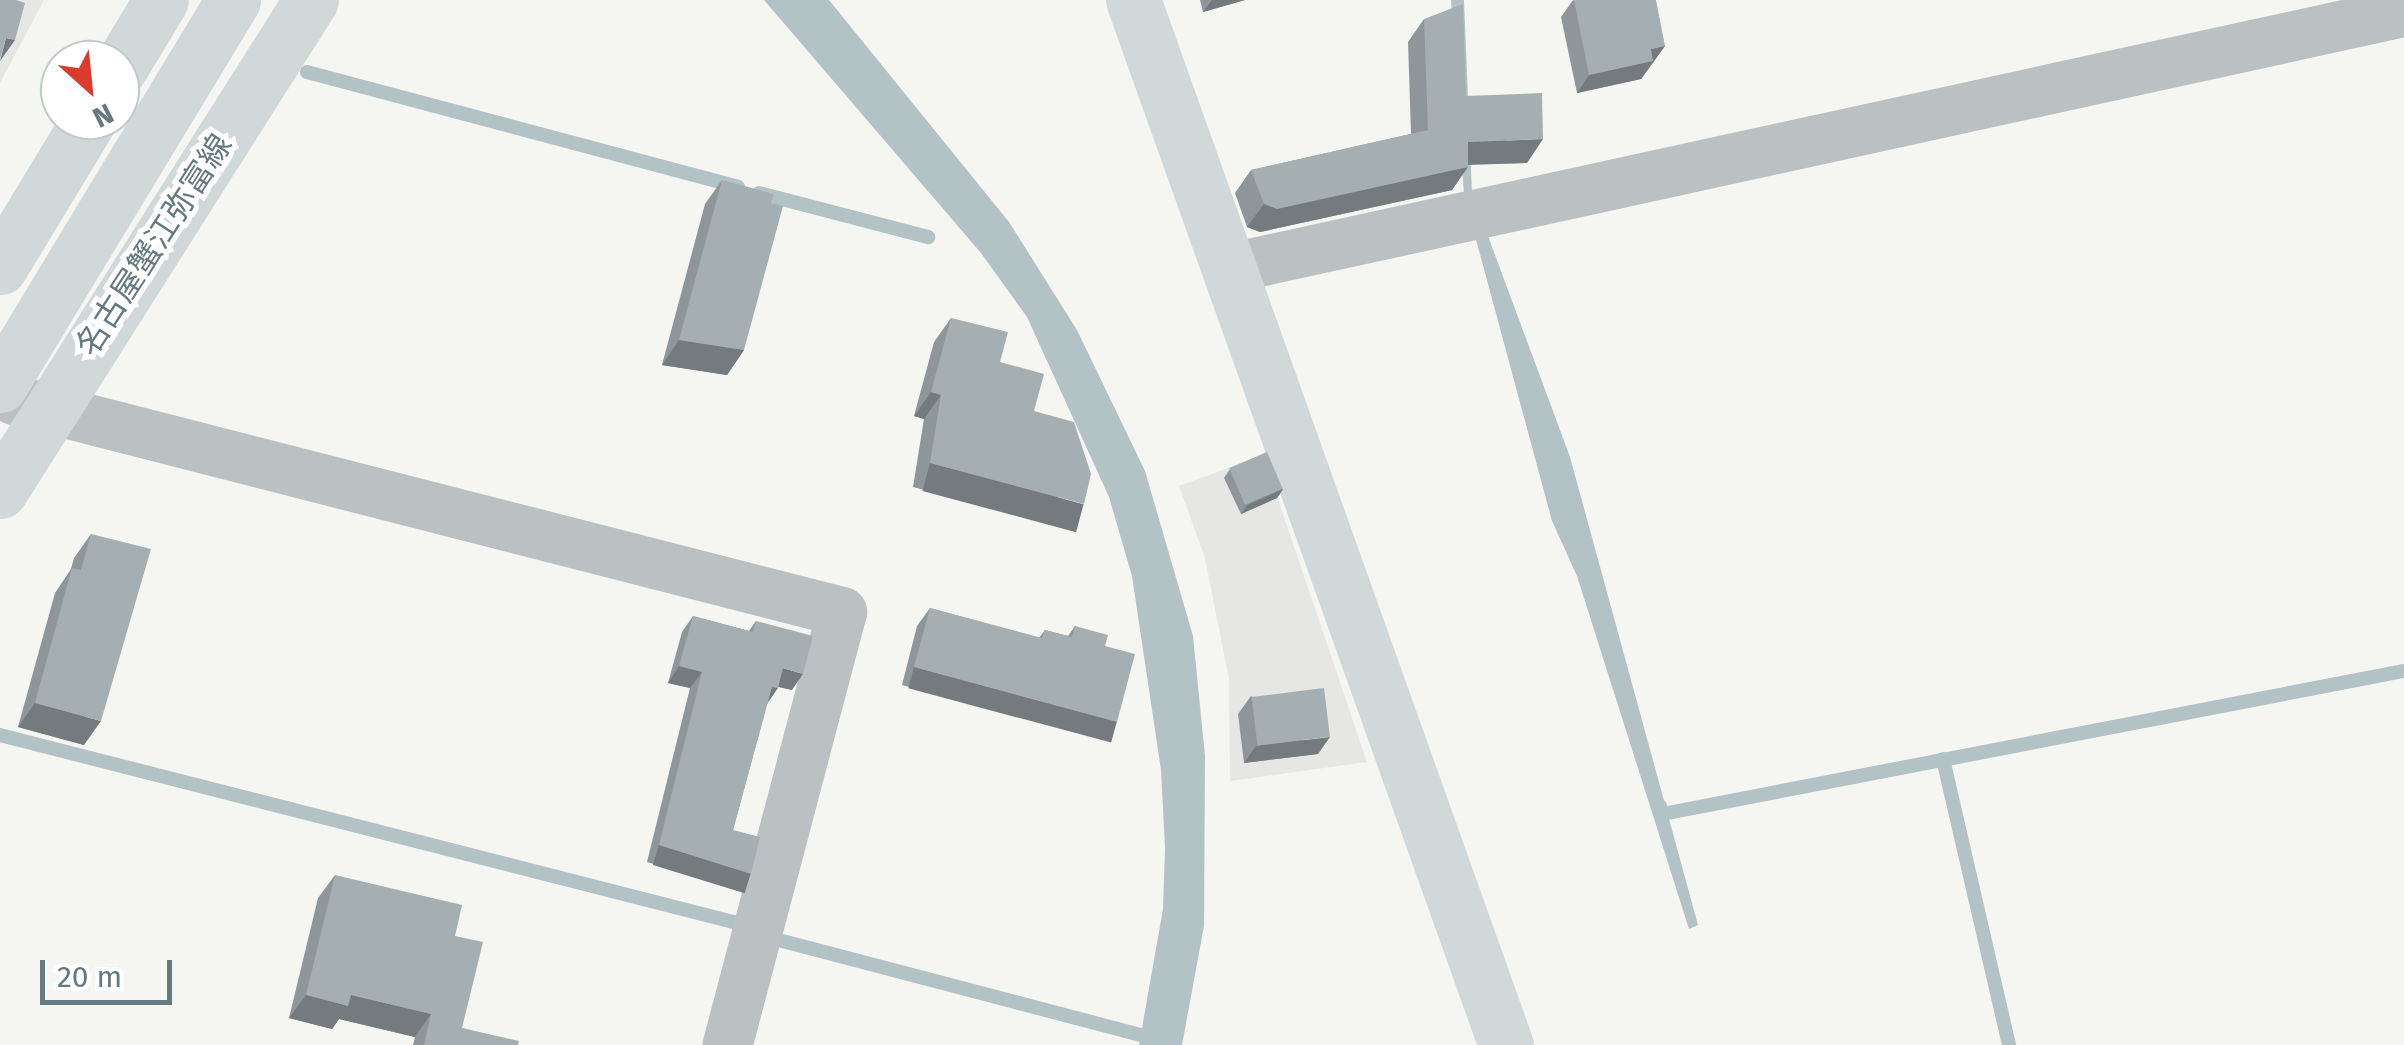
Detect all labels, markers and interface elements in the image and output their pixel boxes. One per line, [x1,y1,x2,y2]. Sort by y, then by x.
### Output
north arrow [40,40,140,140]
text: N [87,96,119,134]
street label: 名古屋蟹江弥富線 [68,127,240,363]
scale bar [45,940,178,1002]
text: 20 m [57,959,122,995]

